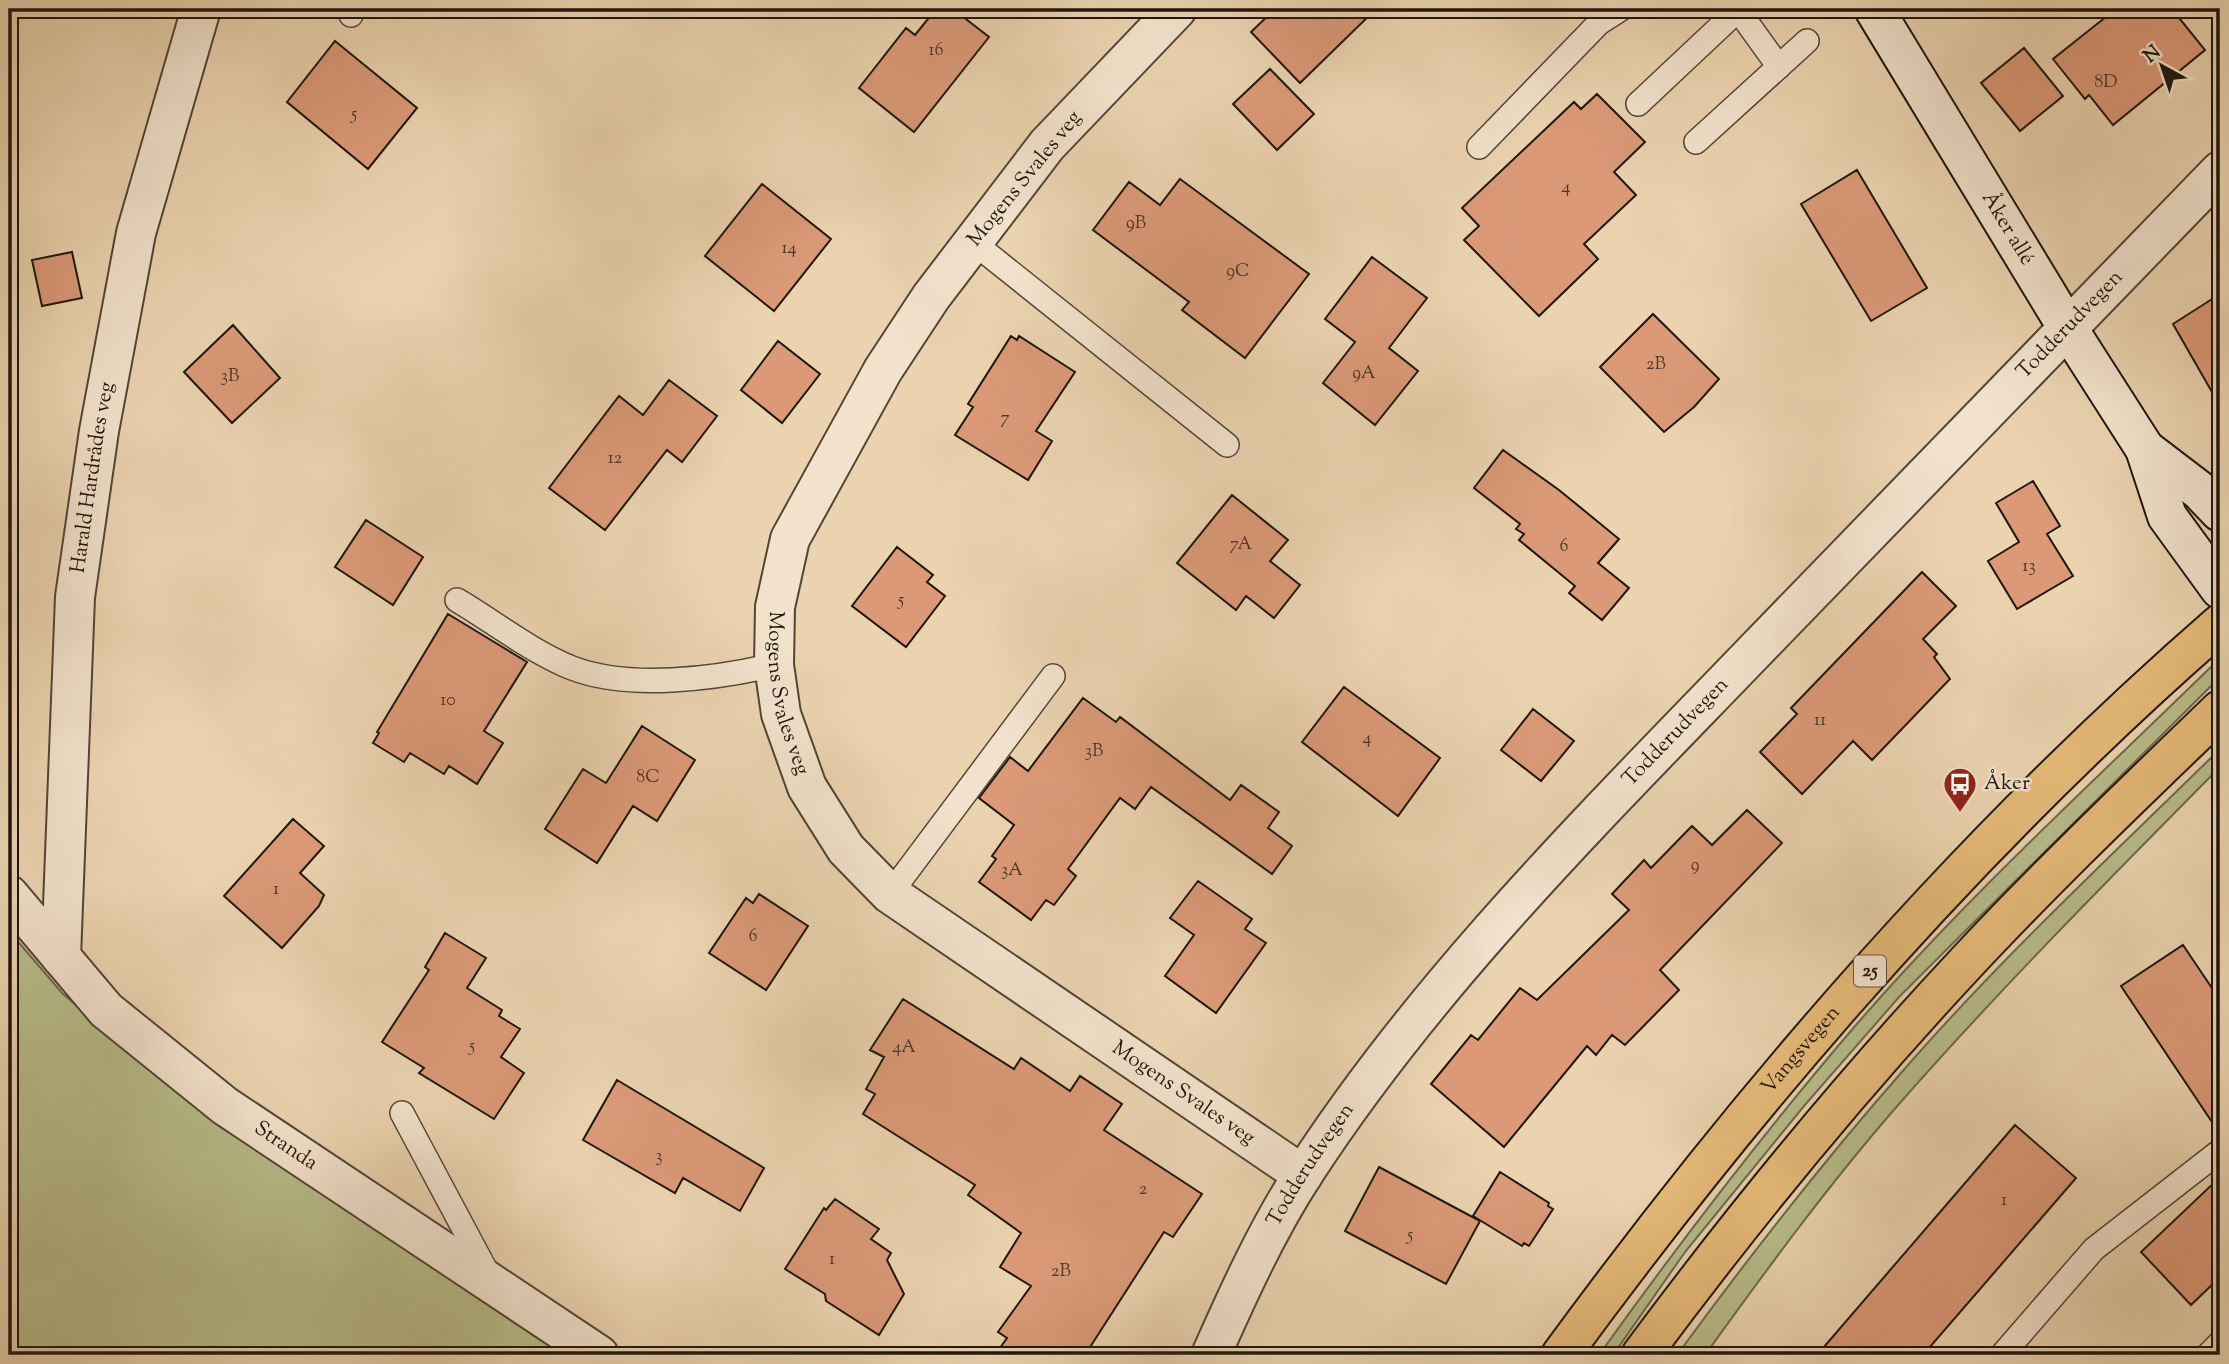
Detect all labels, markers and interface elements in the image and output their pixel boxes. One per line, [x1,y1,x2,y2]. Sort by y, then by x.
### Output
north arrow [2128,32,2198,102]
house number: 16 [928,38,944,64]
text: N [2138,40,2167,70]
house number: 8D [2094,70,2118,96]
house number: 5 [350,102,357,128]
street label: Mogens Svales veg [961,105,1089,253]
house number: 4 [1561,175,1571,201]
street label: Åker allé [1973,186,2041,271]
house number: 9B [1126,211,1146,237]
house number: 14 [781,236,797,262]
house number: 9C [1226,259,1250,285]
street label: Todderudvegen [2010,264,2130,386]
house number: 2B [1646,352,1666,378]
house number: 9A [1352,361,1376,387]
house number: 3B [221,364,239,390]
street label: Harald Hardrådes veg [64,380,123,575]
house number: 7 [1000,406,1010,432]
house number: 12 [608,446,623,472]
house number: 7A [1230,532,1253,558]
house number: 6 [1560,534,1569,560]
house number: 13 [2022,554,2036,580]
house number: 5 [897,588,904,614]
street label: Mogens Svales veg [759,611,817,779]
street label: Todderudvegen [1616,671,1736,794]
house number: 10 [440,688,456,714]
house number: 11 [1814,708,1826,734]
house number: 4 [1362,726,1372,752]
house number: 3B [1085,739,1103,765]
house number: 8C [636,765,660,791]
bus stop icon: Åker [1941,765,1979,814]
place label: Åker [1984,769,2030,799]
house number: 9 [1691,853,1700,879]
house number: 3A [1001,858,1023,884]
house number: 1 [273,877,279,903]
house number: 6 [749,924,758,950]
road number: 25 [1854,956,1886,987]
street label: Vangsvegen [1755,999,1848,1102]
house number: 5 [468,1034,475,1060]
street label: Mogens Svales veg [1105,1034,1261,1153]
house number: 4A [892,1035,916,1061]
street label: Todderudvegen [1260,1097,1362,1232]
street label: Stranda [248,1114,324,1179]
house number: 3 [655,1144,663,1170]
house number: 2 [1139,1177,1148,1203]
house number: 1 [2001,1188,2007,1214]
house number: 5 [1406,1223,1413,1249]
house number: 1 [829,1247,835,1273]
house number: 2B [1051,1259,1071,1285]

